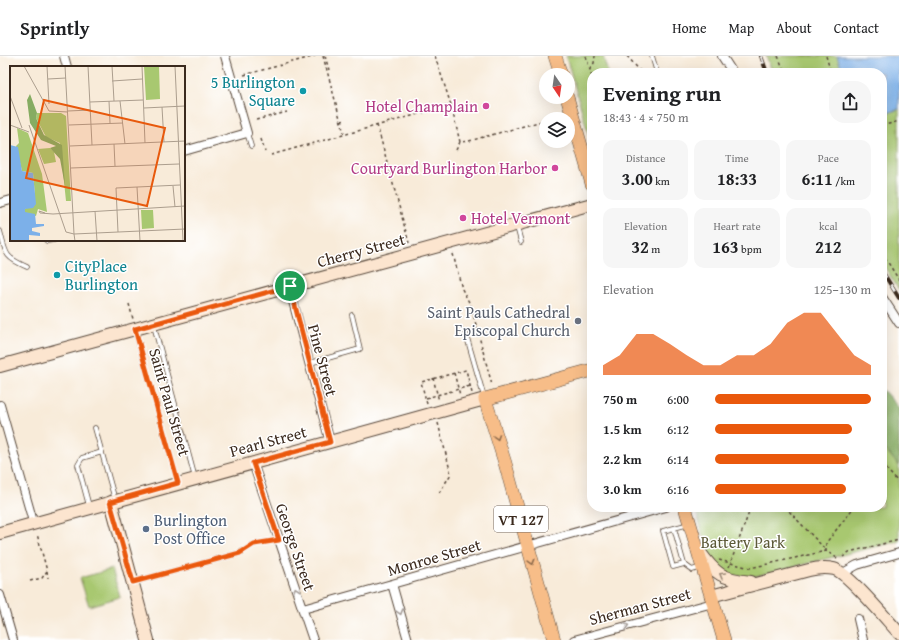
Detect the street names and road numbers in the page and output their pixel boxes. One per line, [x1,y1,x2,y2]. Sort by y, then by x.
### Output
street label: Cherry Street [314,227,408,273]
street label: Pine Street [302,321,344,399]
street label: Saint Paul Street [143,345,197,459]
street label: Pearl Street [227,419,309,463]
street label: George Street [270,500,322,594]
road number: VT 127 [494,506,548,532]
street label: Monroe Street [384,532,484,582]
street label: Sherman Street [586,581,694,631]

